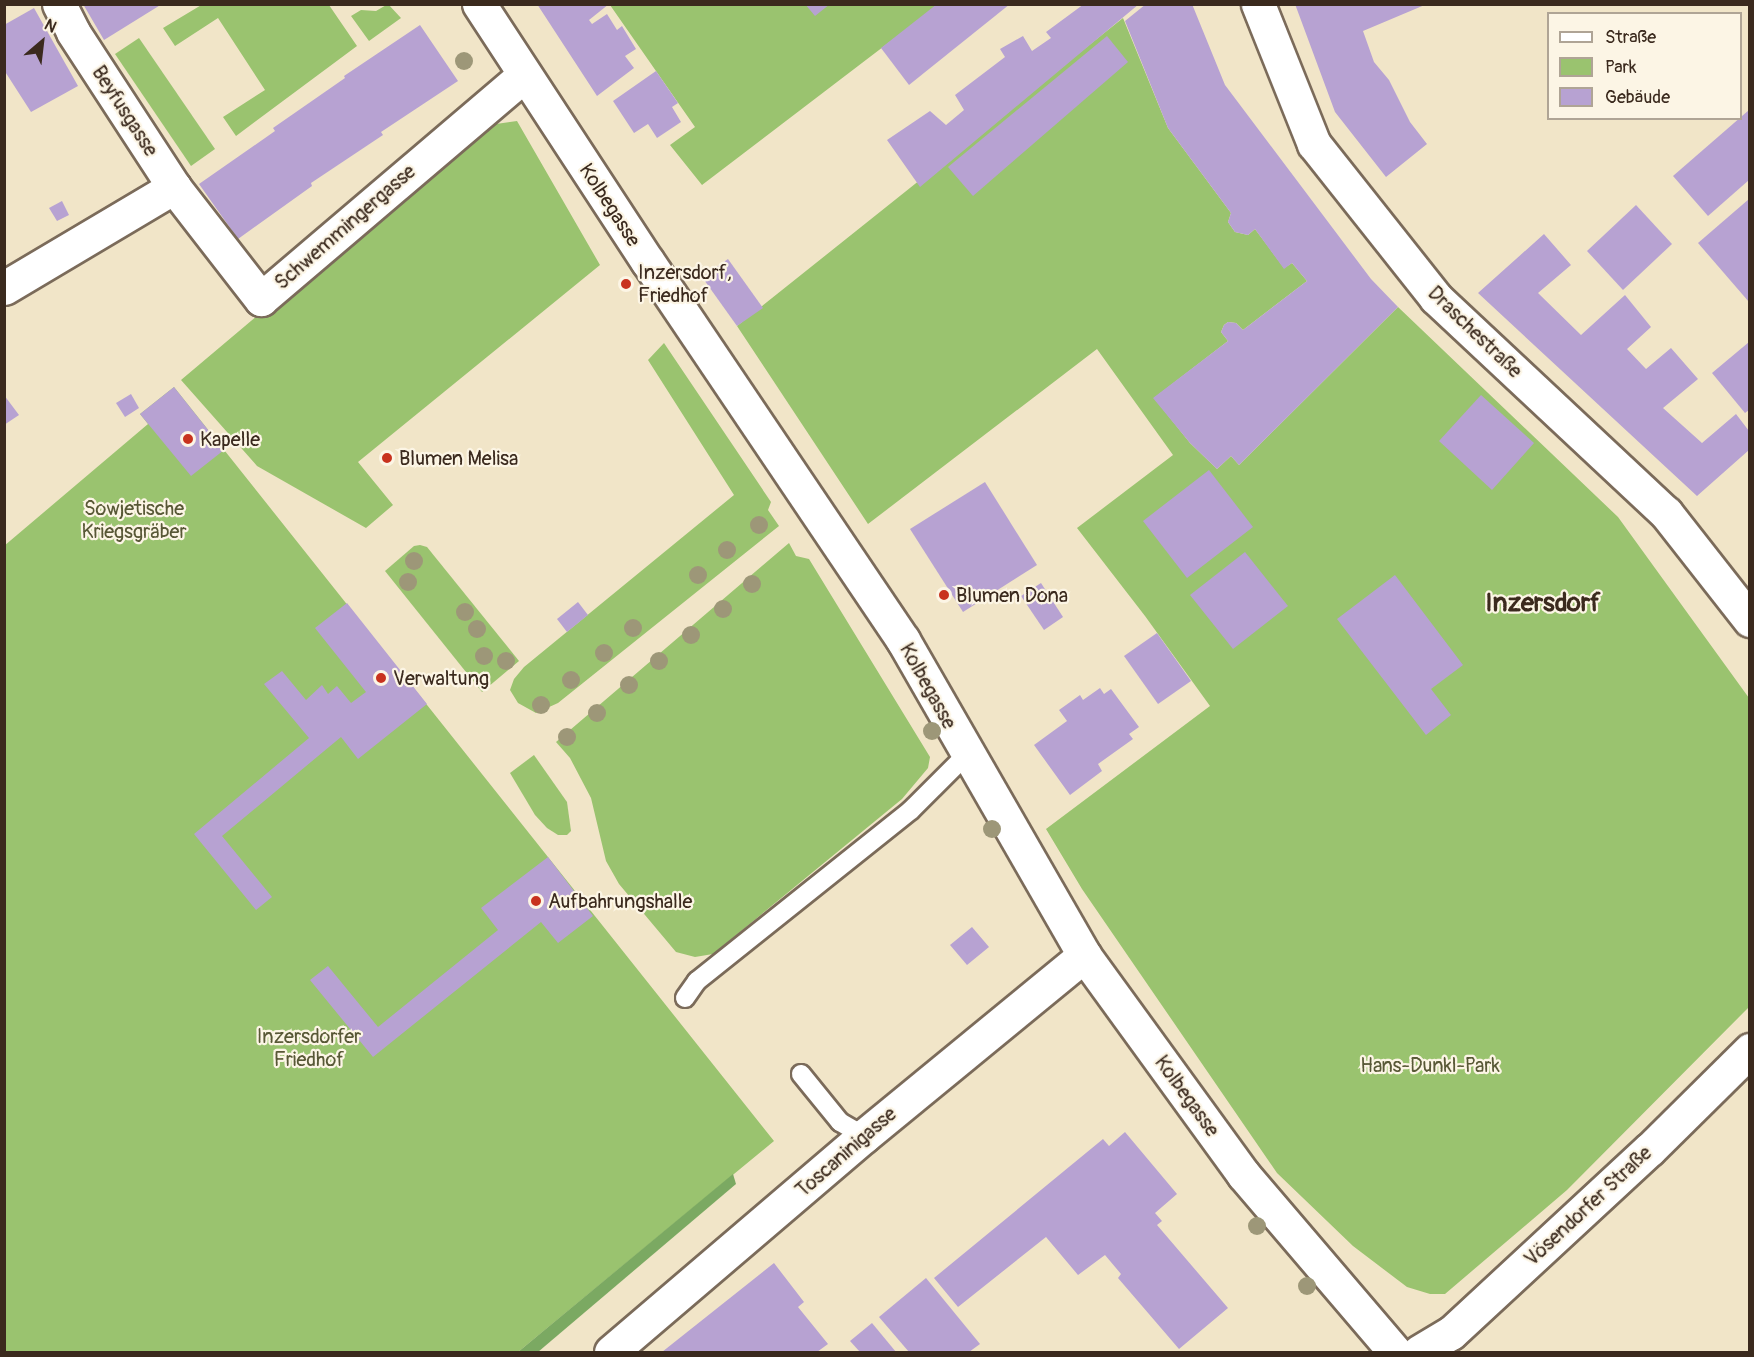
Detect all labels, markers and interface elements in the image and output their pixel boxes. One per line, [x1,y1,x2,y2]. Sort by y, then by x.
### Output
north arrow [12,12,72,72]
legend [1547,12,1742,120]
text: N [41,15,60,37]
text: Straße [1605,26,1656,49]
text: Park [1605,56,1637,79]
street label: Beyfusgasse [87,61,163,161]
text: Gebäude [1605,86,1670,109]
street label: Schwemmingergasse [270,159,420,295]
street label: Kolbegasse [574,159,646,251]
place label: Inzersdorf, Friedhof [638,260,732,307]
marker: Inzersdorf, Friedhof [619,277,633,291]
street label: Draschestraße [1423,281,1527,383]
place label: Kapelle [200,427,260,451]
marker: Kapelle [181,432,195,446]
place label: Blumen Melisa [399,446,518,470]
marker: Blumen Melisa [380,451,394,465]
park label: Sowjetische Kriegsgräber [81,496,187,543]
place label: Blumen Dona [956,583,1068,607]
marker: Blumen Dona [937,588,951,602]
district label: Inzersdorf [1485,588,1601,620]
street label: Kolbegasse [895,639,961,733]
place label: Verwaltung [393,666,489,690]
marker: Verwaltung [374,671,388,685]
place label: Aufbahrungshalle [548,889,692,913]
marker: Aufbahrungshalle [529,894,543,908]
park label: Inzersdorfer Friedhof [257,1024,361,1071]
street label: Kolbegasse [1150,1051,1224,1141]
park label: Hans-Dunkl-Park [1360,1053,1500,1077]
street label: Toscaninigasse [791,1102,901,1202]
street label: Vösendorfer Straße [1519,1141,1657,1271]

